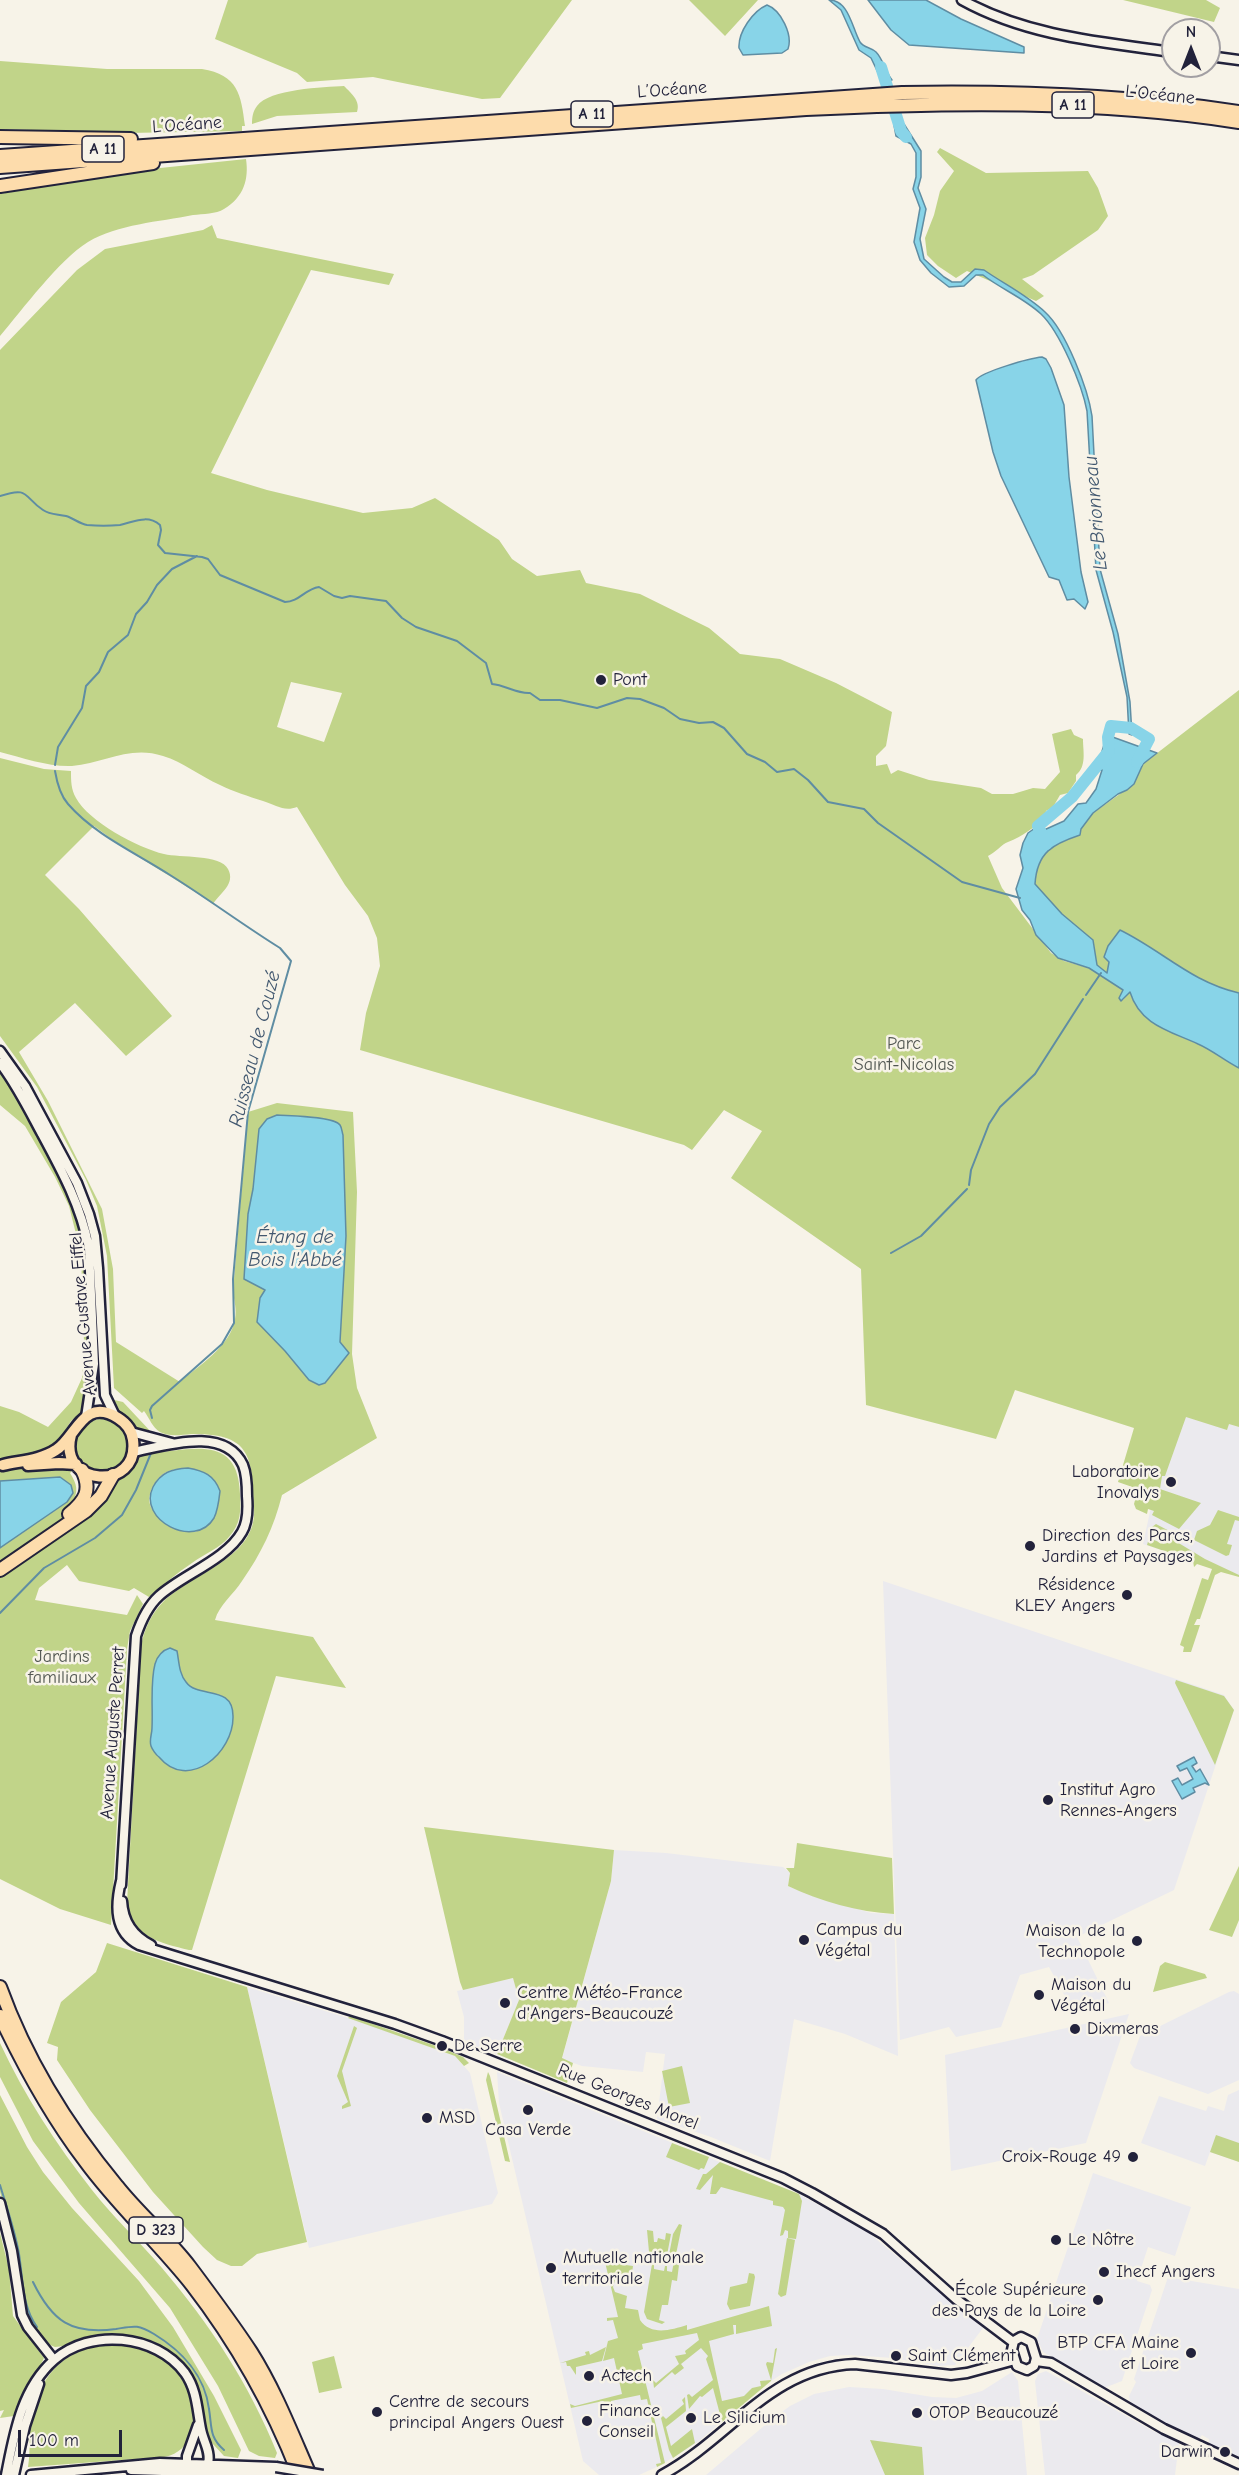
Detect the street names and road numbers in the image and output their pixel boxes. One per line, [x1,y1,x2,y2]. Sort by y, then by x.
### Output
street label: L’Océane [636,77,708,103]
street label: L’Océane [1124,81,1196,109]
road number: A 11 [1052,92,1094,118]
road number: A 11 [571,101,613,127]
street label: L’Océane [151,112,223,138]
road number: A 11 [82,136,124,162]
street label: Avenue Gustave Eiffel [65,1231,101,1397]
street label: Avenue Auguste Perret [96,1646,130,1820]
street label: Rue Georges Morel [555,2059,701,2135]
road number: D 323 [129,2217,183,2243]

